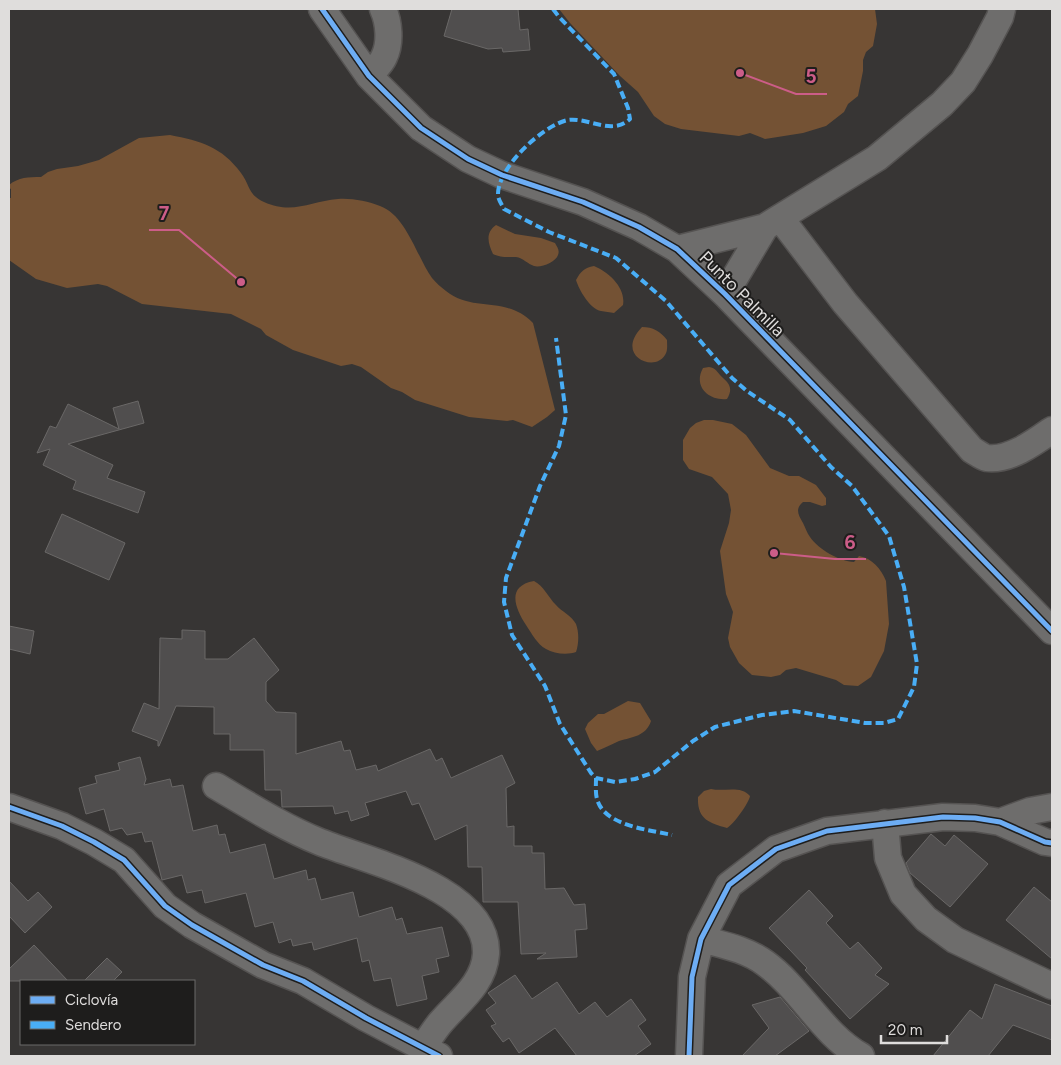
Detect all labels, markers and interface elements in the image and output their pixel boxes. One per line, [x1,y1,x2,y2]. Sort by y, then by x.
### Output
callout: 5 [796,60,827,94]
text: 5 [805,65,817,88]
callout: 7 [149,196,179,230]
text: 7 [159,202,169,225]
street label: Punto Palmilla [695,247,789,341]
callout: 6 [835,525,866,559]
text: 6 [844,531,856,554]
legend [20,980,195,1045]
text: Ciclovía [65,991,118,1009]
scale bar [881,1012,947,1044]
text: Sendero [65,1016,122,1034]
text: 20 m [888,1021,922,1039]

